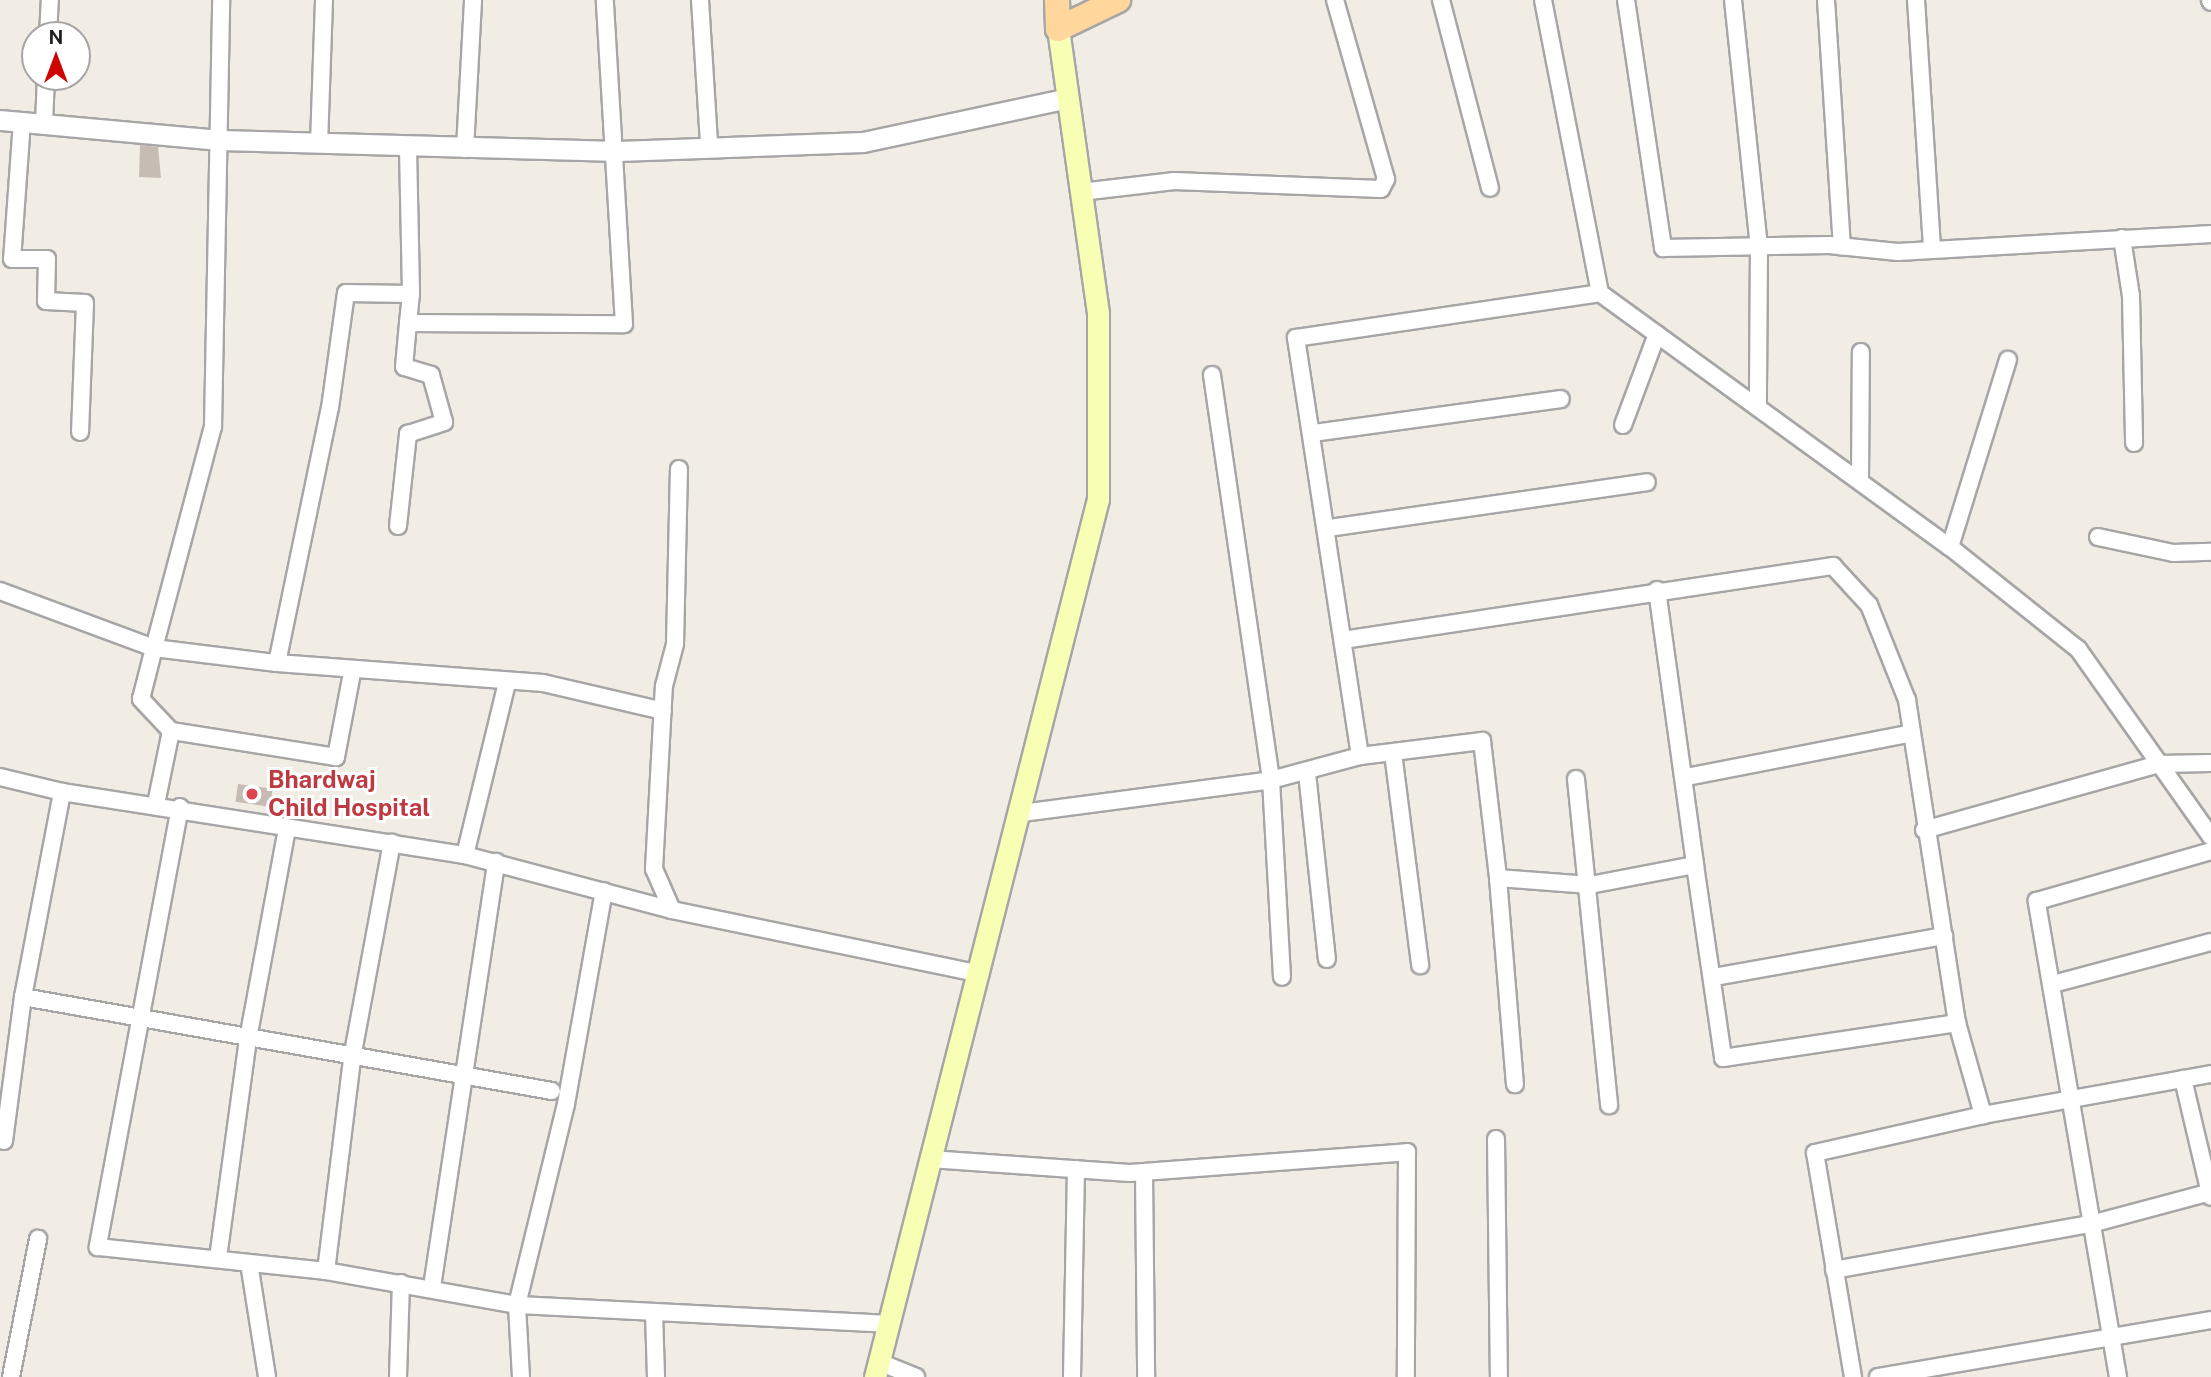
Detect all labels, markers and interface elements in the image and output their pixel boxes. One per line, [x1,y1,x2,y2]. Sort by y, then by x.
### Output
north arrow [21,21,91,91]
text: N [49,26,63,48]
place label: Bhardwaj Child Hospital [268,766,430,822]
marker: Bhardwaj Child Hospital [242,784,262,804]

